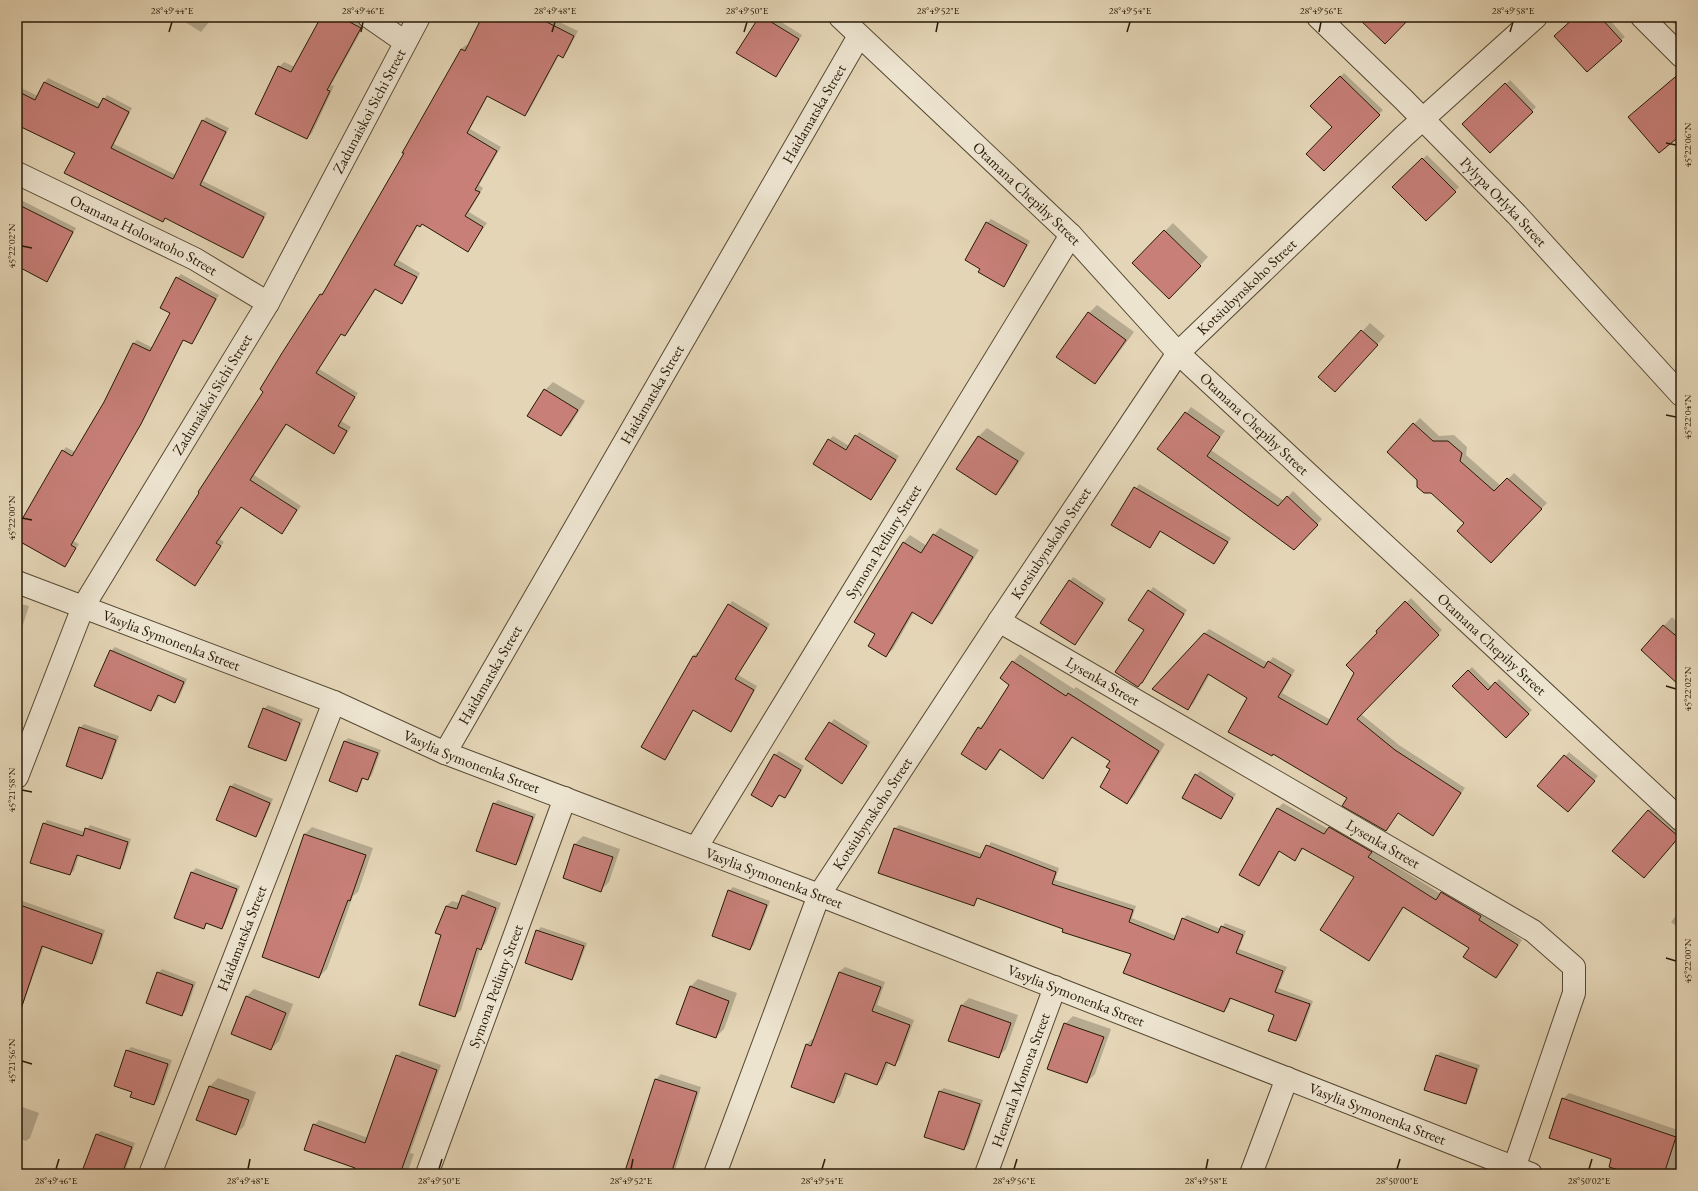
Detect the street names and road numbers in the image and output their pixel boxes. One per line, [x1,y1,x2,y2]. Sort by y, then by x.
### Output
street label: Zadunaiskoi Sichi Street [328,45,410,177]
street label: Haidamatska Street [777,60,850,167]
street label: Otamana Chepihy Street [969,137,1086,249]
street label: Pylypa Orlyka Street [1456,153,1551,251]
street label: Otamana Holovatoho Street [67,190,221,280]
street label: Kotsiubynskoho Street [1192,234,1300,339]
street label: Zadunaiskoi Sichi Street [168,330,256,458]
street label: Haidamatska Street [615,341,688,447]
street label: Otamana Chepihy Street [1196,368,1313,479]
street label: Symona Petliury Street [841,481,925,602]
street label: Kotsiubynskoho Street [1006,483,1095,603]
street label: Otamana Chepihy Street [1433,589,1551,699]
street label: Vasylia Symonenka Street [100,605,243,675]
street label: Haidamatska Street [453,621,526,728]
street label: Lysenka Street [1063,652,1144,710]
street label: Vasylia Symonenka Street [400,725,543,797]
street label: Kotsiubynskoho Street [828,753,916,873]
street label: Lysenka Street [1343,815,1424,872]
street label: Vasylia Symonenka Street [703,843,846,912]
street label: Haidamatska Street [212,882,271,994]
street label: Symona Petliury Street [464,921,527,1051]
street label: Vasylia Symonenka Street [1005,960,1148,1031]
street label: Henerala Momota Street [987,1010,1054,1150]
street label: Vasylia Symonenka Street [1306,1078,1449,1149]

